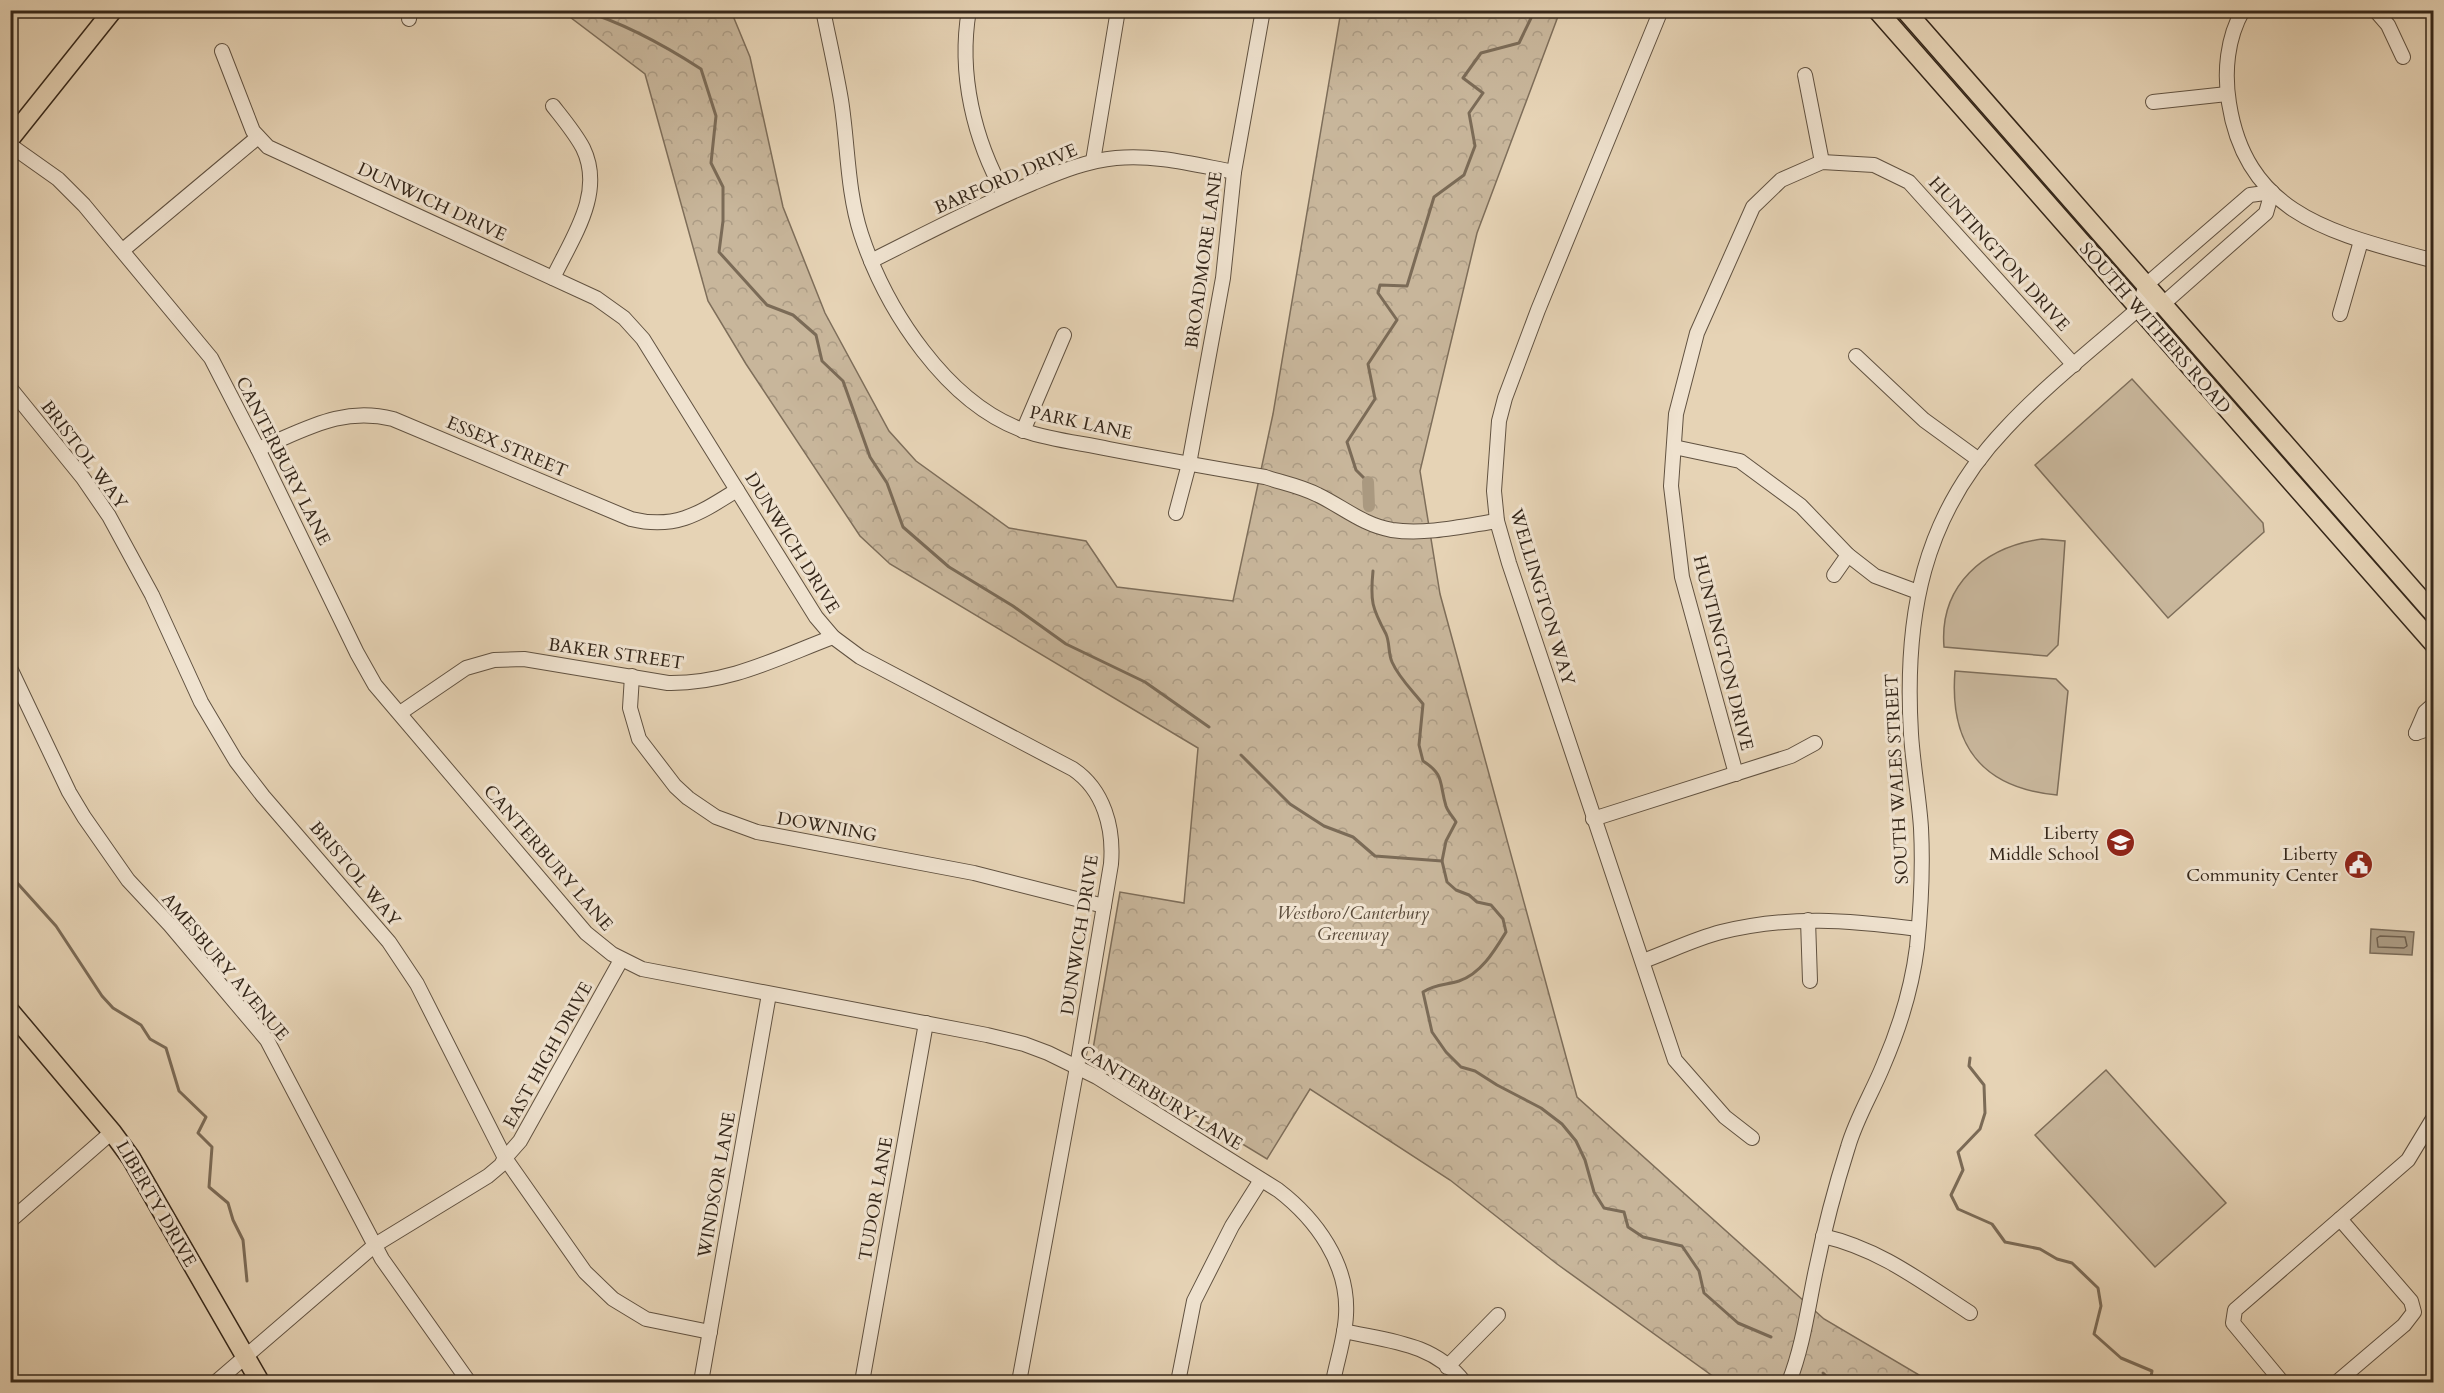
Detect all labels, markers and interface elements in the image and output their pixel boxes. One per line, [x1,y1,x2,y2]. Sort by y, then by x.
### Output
street label: BARFORD DRIVE [931,138,1081,220]
street label: DUNWICH DRIVE [353,156,511,248]
street label: BROADMORE LANE [1179,170,1229,350]
street label: HUNTINGTON DRIVE [1923,171,2075,337]
street label: SOUTH WITHERS ROAD [2074,237,2236,419]
street label: CANTERBURY LANE [230,372,336,550]
street label: BRISTOL WAY [35,395,134,515]
street label: PARK LANE [1027,400,1135,446]
street label: ESSEX STREET [443,410,571,484]
street label: DUNWICH DRIVE [738,468,846,618]
street label: WELLINGTON WAY [1503,505,1581,689]
street label: HUNTINGTON DRIVE [1687,553,1759,753]
street label: BAKER STREET [546,632,686,676]
street label: SOUTH WALES STREET [1879,673,1915,885]
street label: CANTERBURY LANE [477,779,619,937]
street label: DOWNING [775,806,879,848]
street label: BRISTOL WAY [303,816,407,932]
place label: Liberty Middle School [1989,821,2099,867]
school or university icon: Liberty Middle School [2104,827,2136,859]
place label: Liberty Community Center [2186,842,2338,888]
public building icon: Liberty Community Center [2343,848,2375,880]
street label: DUNWICH DRIVE [1055,853,1105,1017]
street label: AMESBURY AVENUE [156,888,294,1046]
park label: Westboro/Canterbury Greenway [1277,901,1429,947]
street label: EAST HIGH DRIVE [497,977,599,1133]
street label: CANTERBURY LANE [1075,1039,1247,1157]
street label: WINDSOR LANE [692,1110,742,1261]
street label: TUDOR LANE [853,1135,899,1263]
street label: LIBERTY DRIVE [110,1136,202,1272]

